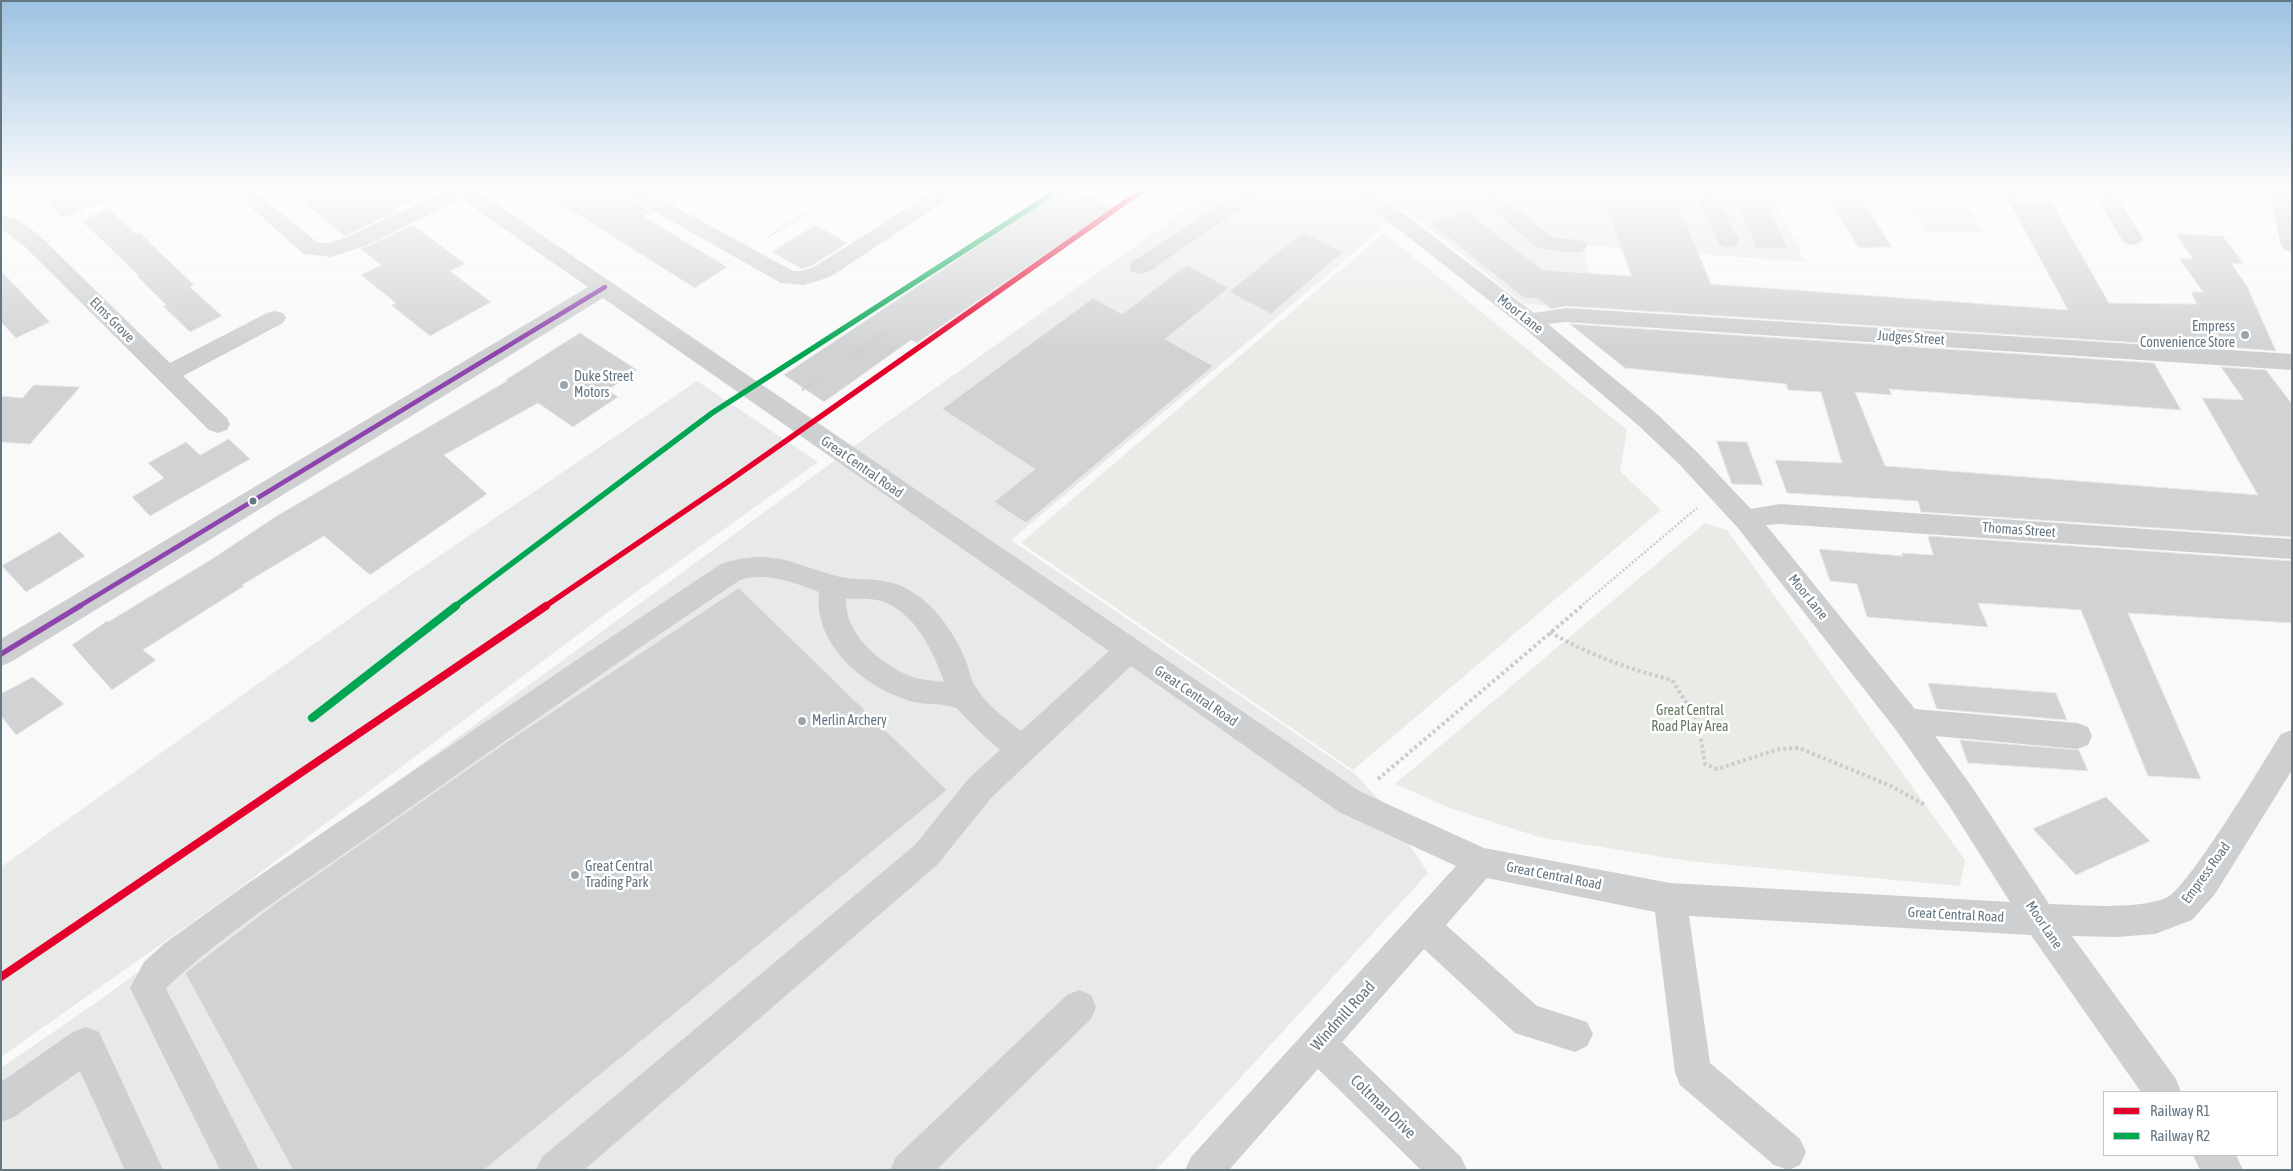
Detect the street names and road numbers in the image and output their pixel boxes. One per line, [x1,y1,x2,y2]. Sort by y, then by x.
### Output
street label: Moor Lane [1494,291,1546,337]
street label: Elms Grove [86,294,138,346]
street label: Judges Street [1877,327,1945,349]
street label: Great Central Road [818,432,906,502]
street label: Thomas Street [1982,519,2056,541]
street label: Moor Lane [1785,571,1831,623]
street label: Great Central Road [1151,662,1241,730]
street label: Empress Road [2178,839,2234,907]
street label: Great Central Road [1505,859,1603,893]
street label: Moor Lane [2022,898,2066,952]
street label: Great Central Road [1907,904,2005,926]
street label: Windmill Road [1307,977,1379,1055]
street label: Coltman Drive [1346,1071,1420,1143]

